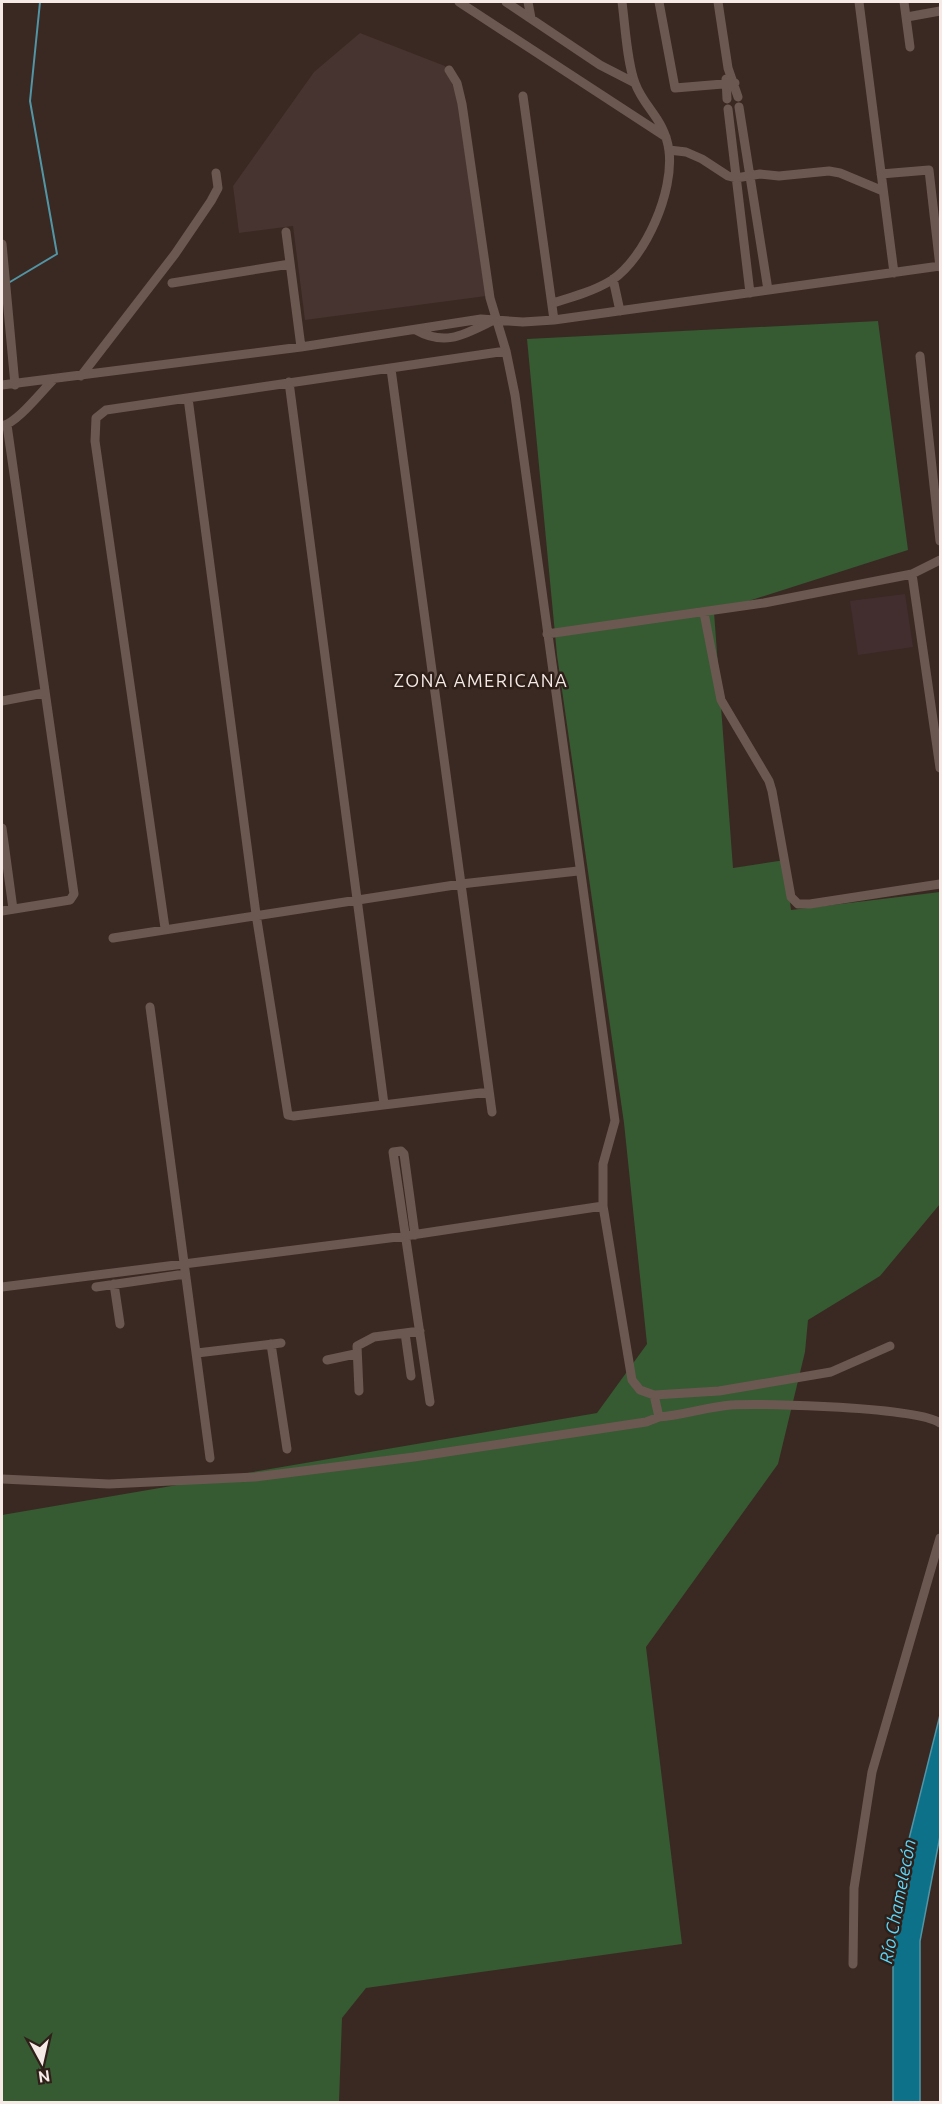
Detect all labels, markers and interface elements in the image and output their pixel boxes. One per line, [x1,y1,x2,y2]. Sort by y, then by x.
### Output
district label: ZONA AMERICANA [394,670,568,690]
water label: Río Chamelecón [875,1837,919,1965]
north arrow [12,2032,72,2092]
text: N [37,2067,51,2087]

